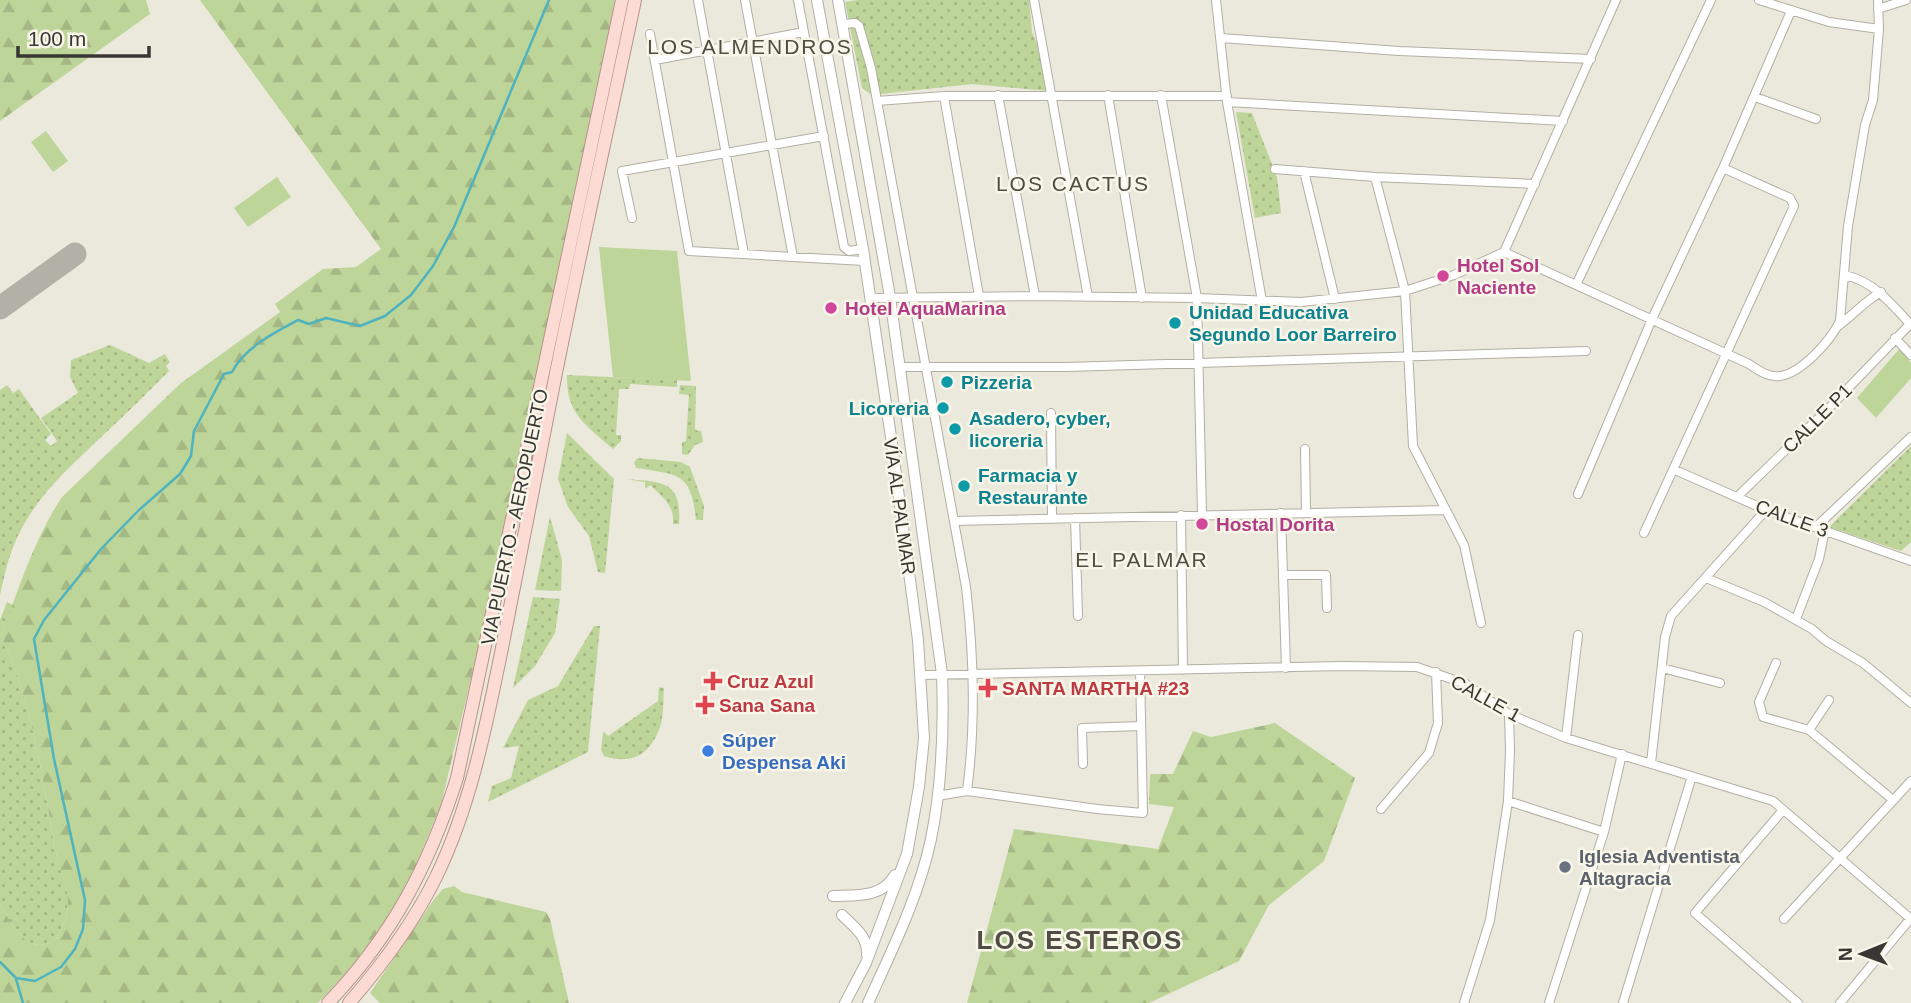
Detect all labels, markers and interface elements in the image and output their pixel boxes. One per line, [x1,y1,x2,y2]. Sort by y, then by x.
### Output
scale bar [18,14,149,58]
text: 100 m [28,27,86,50]
district label: LOS ALMENDROS [647,35,853,58]
district label: LOS CACTUS [996,172,1150,195]
place label: Hotel Sol Naciente [1457,255,1539,298]
marker: Hotel Sol Naciente [1435,268,1451,284]
place label: Hotel AquaMarina [845,298,1006,319]
marker: Hotel AquaMarina [823,300,839,316]
place label: Unidad Educativa Segundo Loor Barreiro [1189,302,1397,345]
marker: Unidad Educativa Segundo Loor Barreiro [1167,315,1183,331]
place label: Pizzeria [961,372,1032,393]
marker: Pizzeria [939,374,955,390]
street label: CALLE P1 [1779,380,1856,457]
street label: VIA PUERTO - AEROPUERTO [477,387,552,647]
place label: Licoreria [849,398,929,419]
marker: Licoreria [935,400,951,416]
place label: Asadero, cyber, licoreria [969,408,1111,451]
marker: Asadero, cyber, licoreria [947,421,963,437]
street label: VÍA AL PALMAR [879,436,920,576]
place label: Farmacia y Restaurante [978,465,1088,508]
marker: Farmacia y Restaurante [956,478,972,494]
street label: CALLE 3 [1753,496,1831,541]
place label: Hostal Dorita [1216,514,1335,535]
marker: Hostal Dorita [1194,516,1210,532]
district label: EL PALMAR [1075,548,1209,571]
place label: Cruz Azul [727,671,814,692]
street label: CALLE 1 [1447,671,1524,726]
marker: Cruz Azul [705,673,721,689]
place label: SANTA MARTHA #23 [1002,678,1189,699]
marker: SANTA MARTHA #23 [980,680,996,696]
place label: Sana Sana [719,695,816,716]
marker: Sana Sana [697,697,713,713]
place label: Súper Despensa Aki [722,730,846,773]
marker: Súper Despensa Aki [700,743,716,759]
place label: Iglesia Adventista Altagracia [1579,846,1740,889]
marker: Iglesia Adventista Altagracia [1557,859,1573,875]
north arrow [1827,919,1897,989]
district label: LOS ESTEROS [977,925,1183,955]
text: N [1835,947,1856,961]

